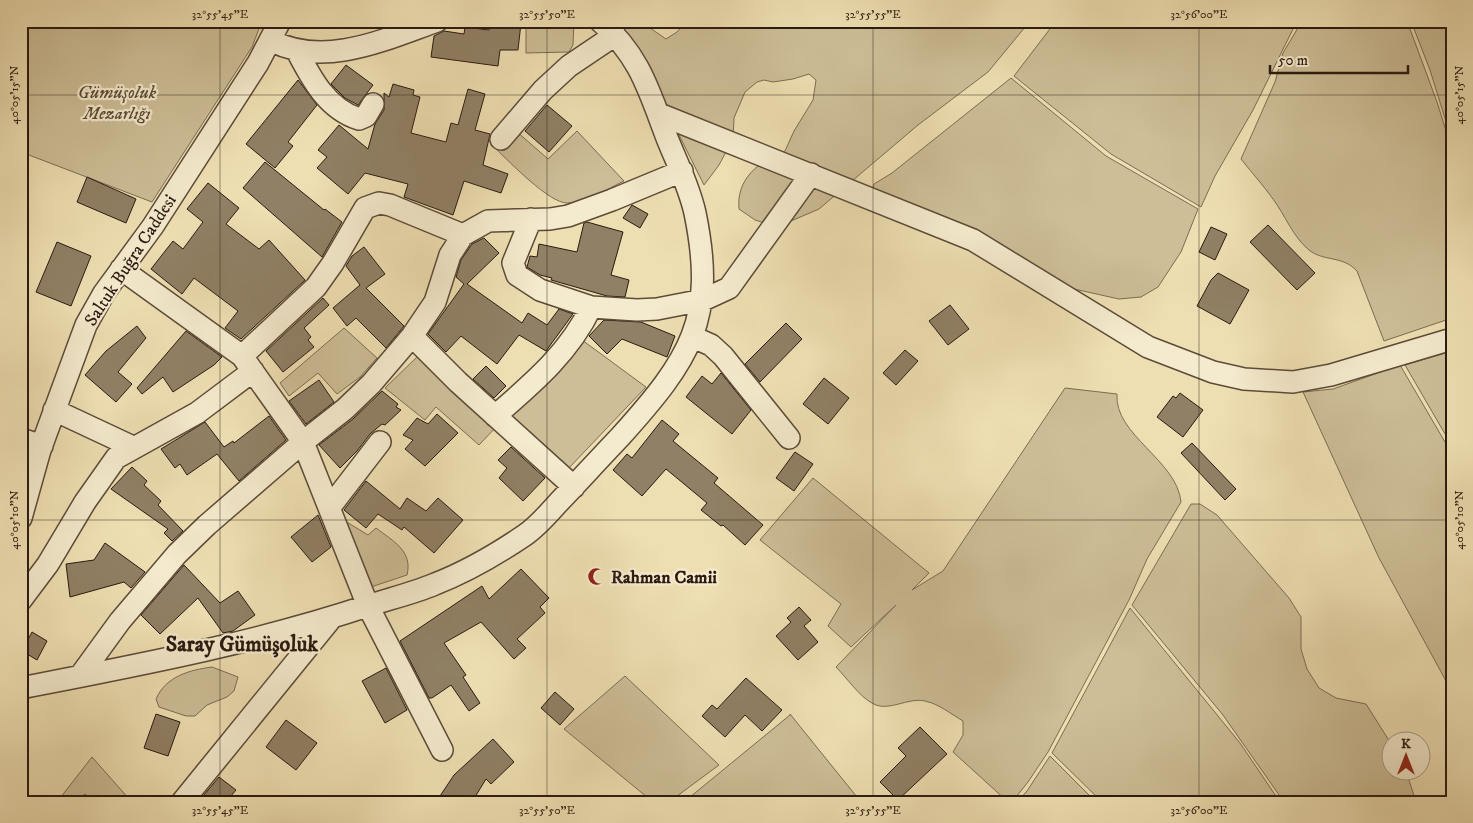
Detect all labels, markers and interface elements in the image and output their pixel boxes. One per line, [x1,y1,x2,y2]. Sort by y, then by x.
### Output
text: 32°55'45"E [192,7,249,22]
text: 32°55'50"E [519,7,576,22]
text: 32°55'55"E [845,7,901,22]
text: 32°56'00"E [1171,7,1228,22]
scale bar [1270,42,1408,74]
text: 50 m [1278,51,1308,70]
text: 40°05'15"N [7,65,22,124]
text: 40°05'15"N [1452,65,1467,124]
park label: Gümüşoluk Mezarlığı [78,82,157,125]
street label: Saltuk Buğra Caddesi [80,191,182,330]
text: 40°05'10"N [7,490,22,550]
text: 40°05'10"N [1452,490,1467,550]
mosque icon: Rahman Camii [587,567,607,587]
place label: Rahman Camii [611,567,717,589]
district label: Saray Gümüşoluk [166,631,319,658]
north arrow [1380,730,1430,780]
text: K [1401,735,1412,753]
text: 32°55'45"E [192,803,249,818]
text: 32°55'50"E [519,803,576,818]
text: 32°55'55"E [845,803,901,818]
text: 32°56'00"E [1171,803,1228,818]

